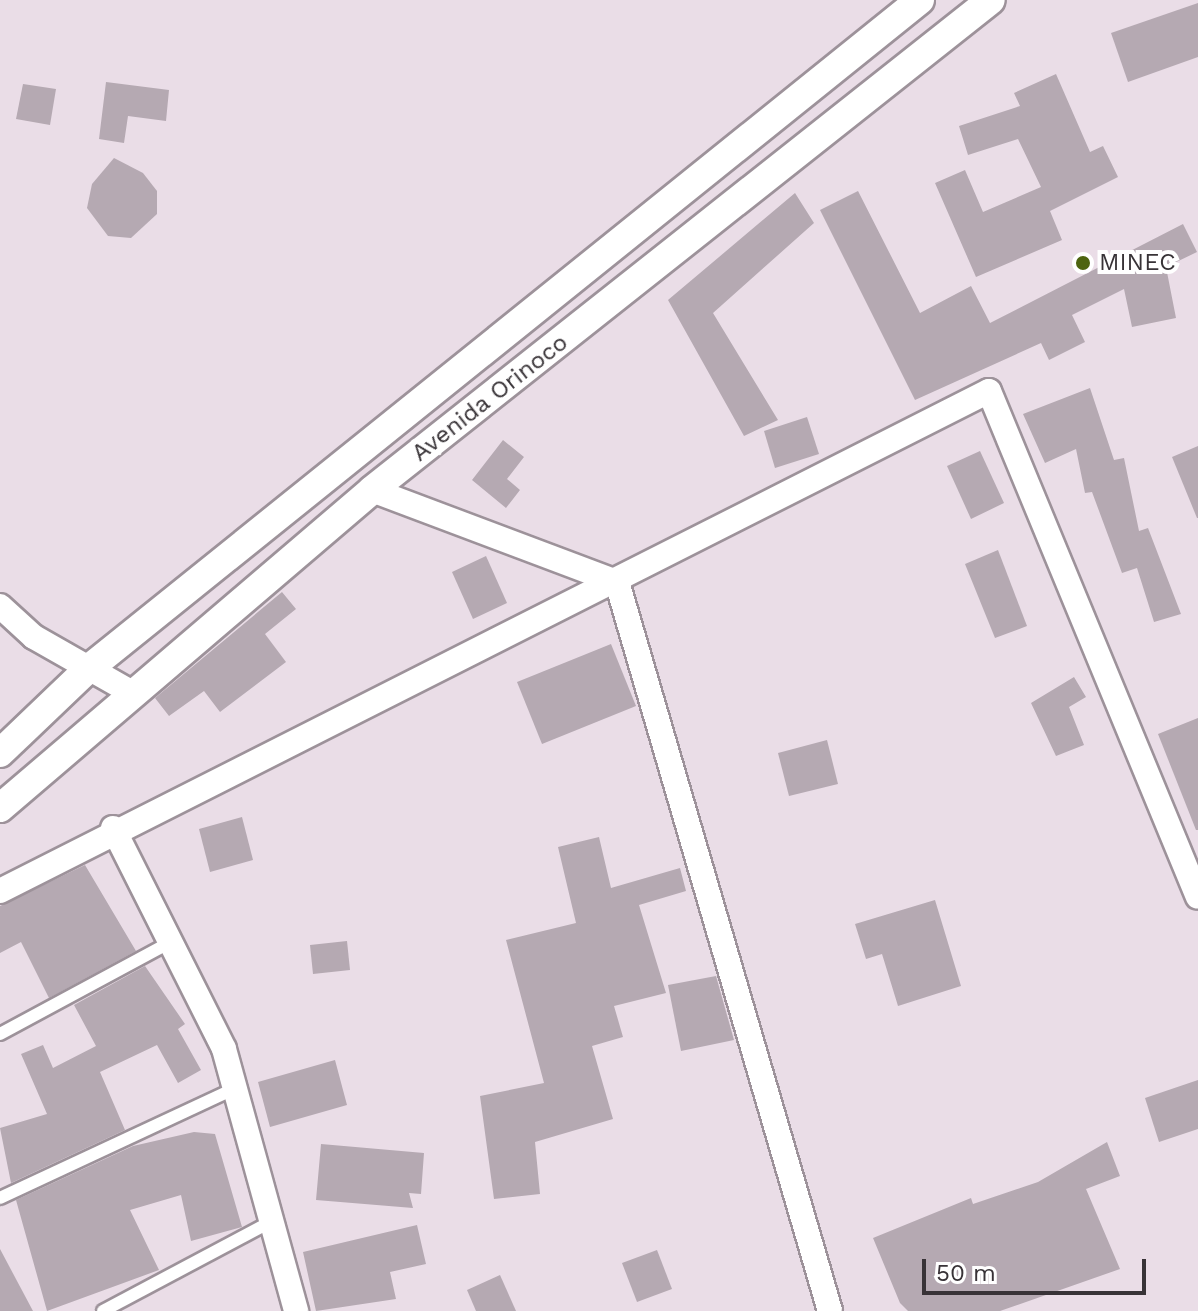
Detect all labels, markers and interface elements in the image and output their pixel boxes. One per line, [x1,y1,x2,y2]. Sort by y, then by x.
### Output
place label: MINEC [1099,249,1176,277]
marker: MINEC [1074,254,1092,272]
street label: Avenida Orinoco [406,328,574,468]
scale bar [926,1243,1150,1293]
text: 50 m [936,1259,996,1287]

